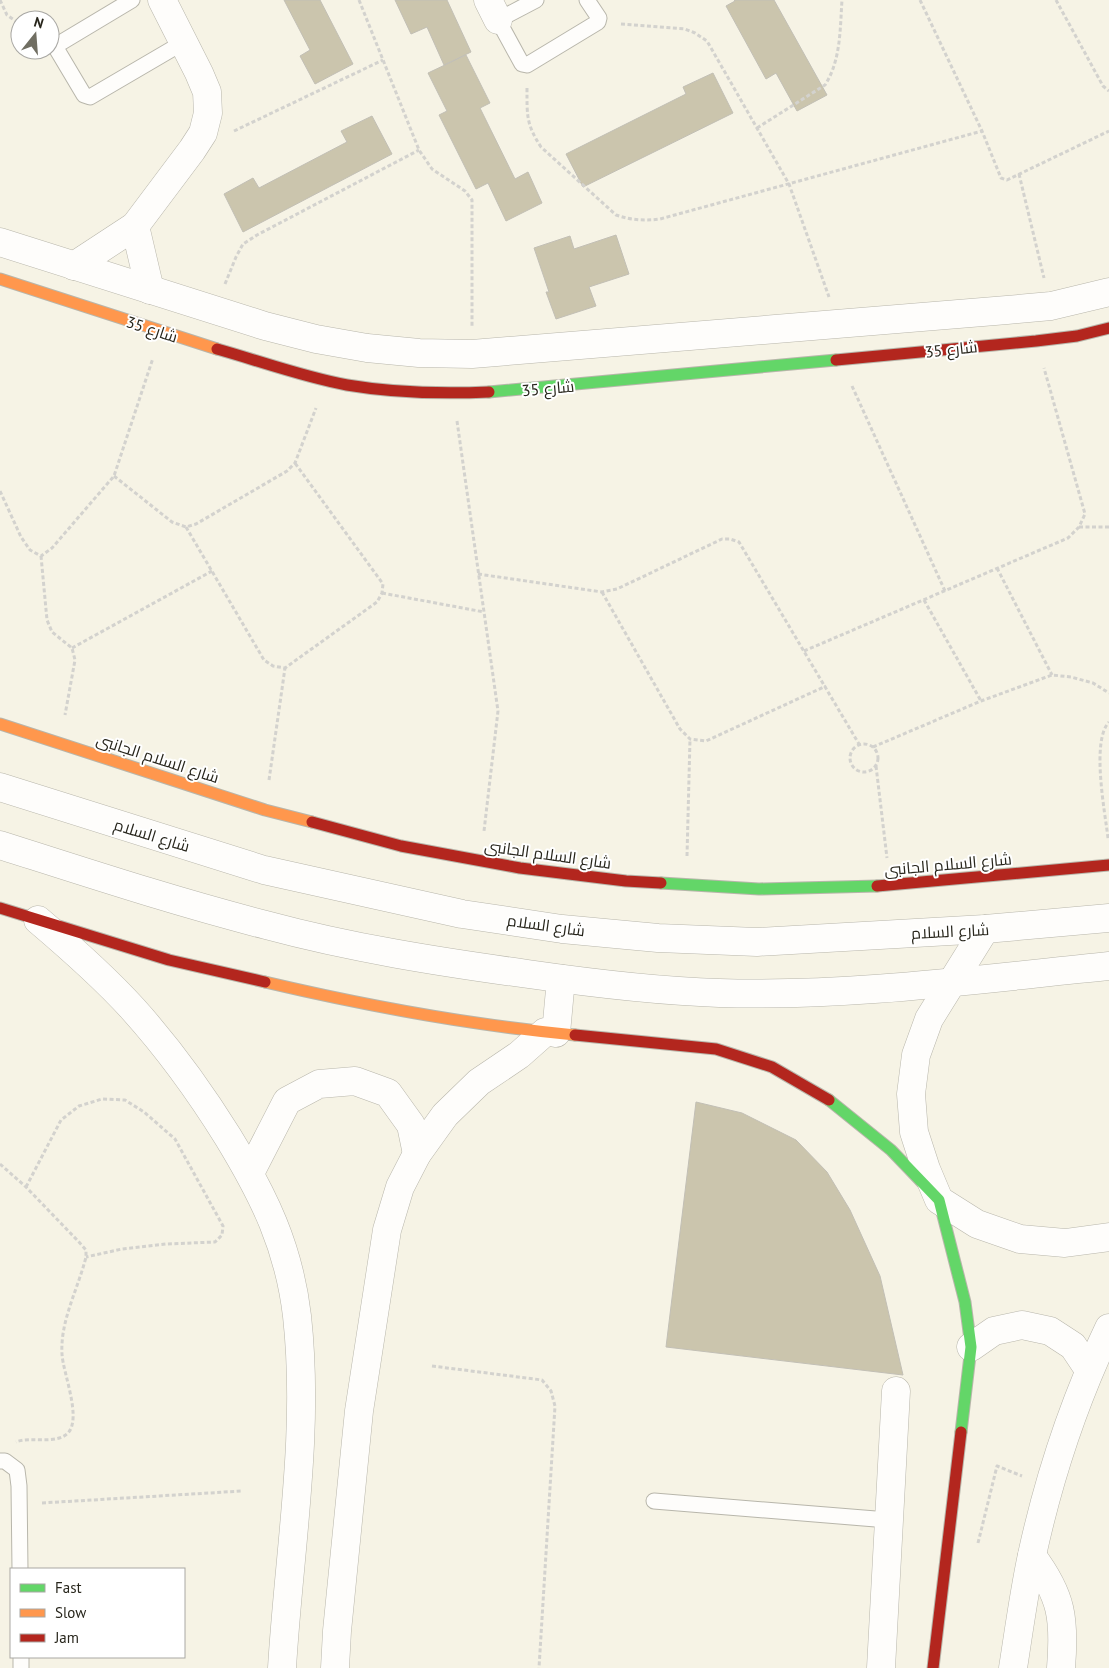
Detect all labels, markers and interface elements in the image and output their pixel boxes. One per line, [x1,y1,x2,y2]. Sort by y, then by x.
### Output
north arrow [10,10,60,60]
text: N [32,13,46,33]
street label: شارع 35 [123,311,180,349]
street label: شارع 35 [924,336,978,364]
street label: شارع 35 [521,376,575,402]
street label: شارع السلام الجانبى [93,729,222,789]
street label: شارع السلام [111,814,192,858]
street label: شارع السلام الجانبى [483,835,613,875]
street label: شارع السلام الجانبى [883,848,1013,882]
street label: شارع السلام [505,910,586,942]
street label: شارع السلام [910,919,990,945]
legend [10,1568,185,1658]
text: Fast [55,1578,82,1597]
text: Slow [55,1603,86,1622]
text: Jam [54,1628,79,1647]

